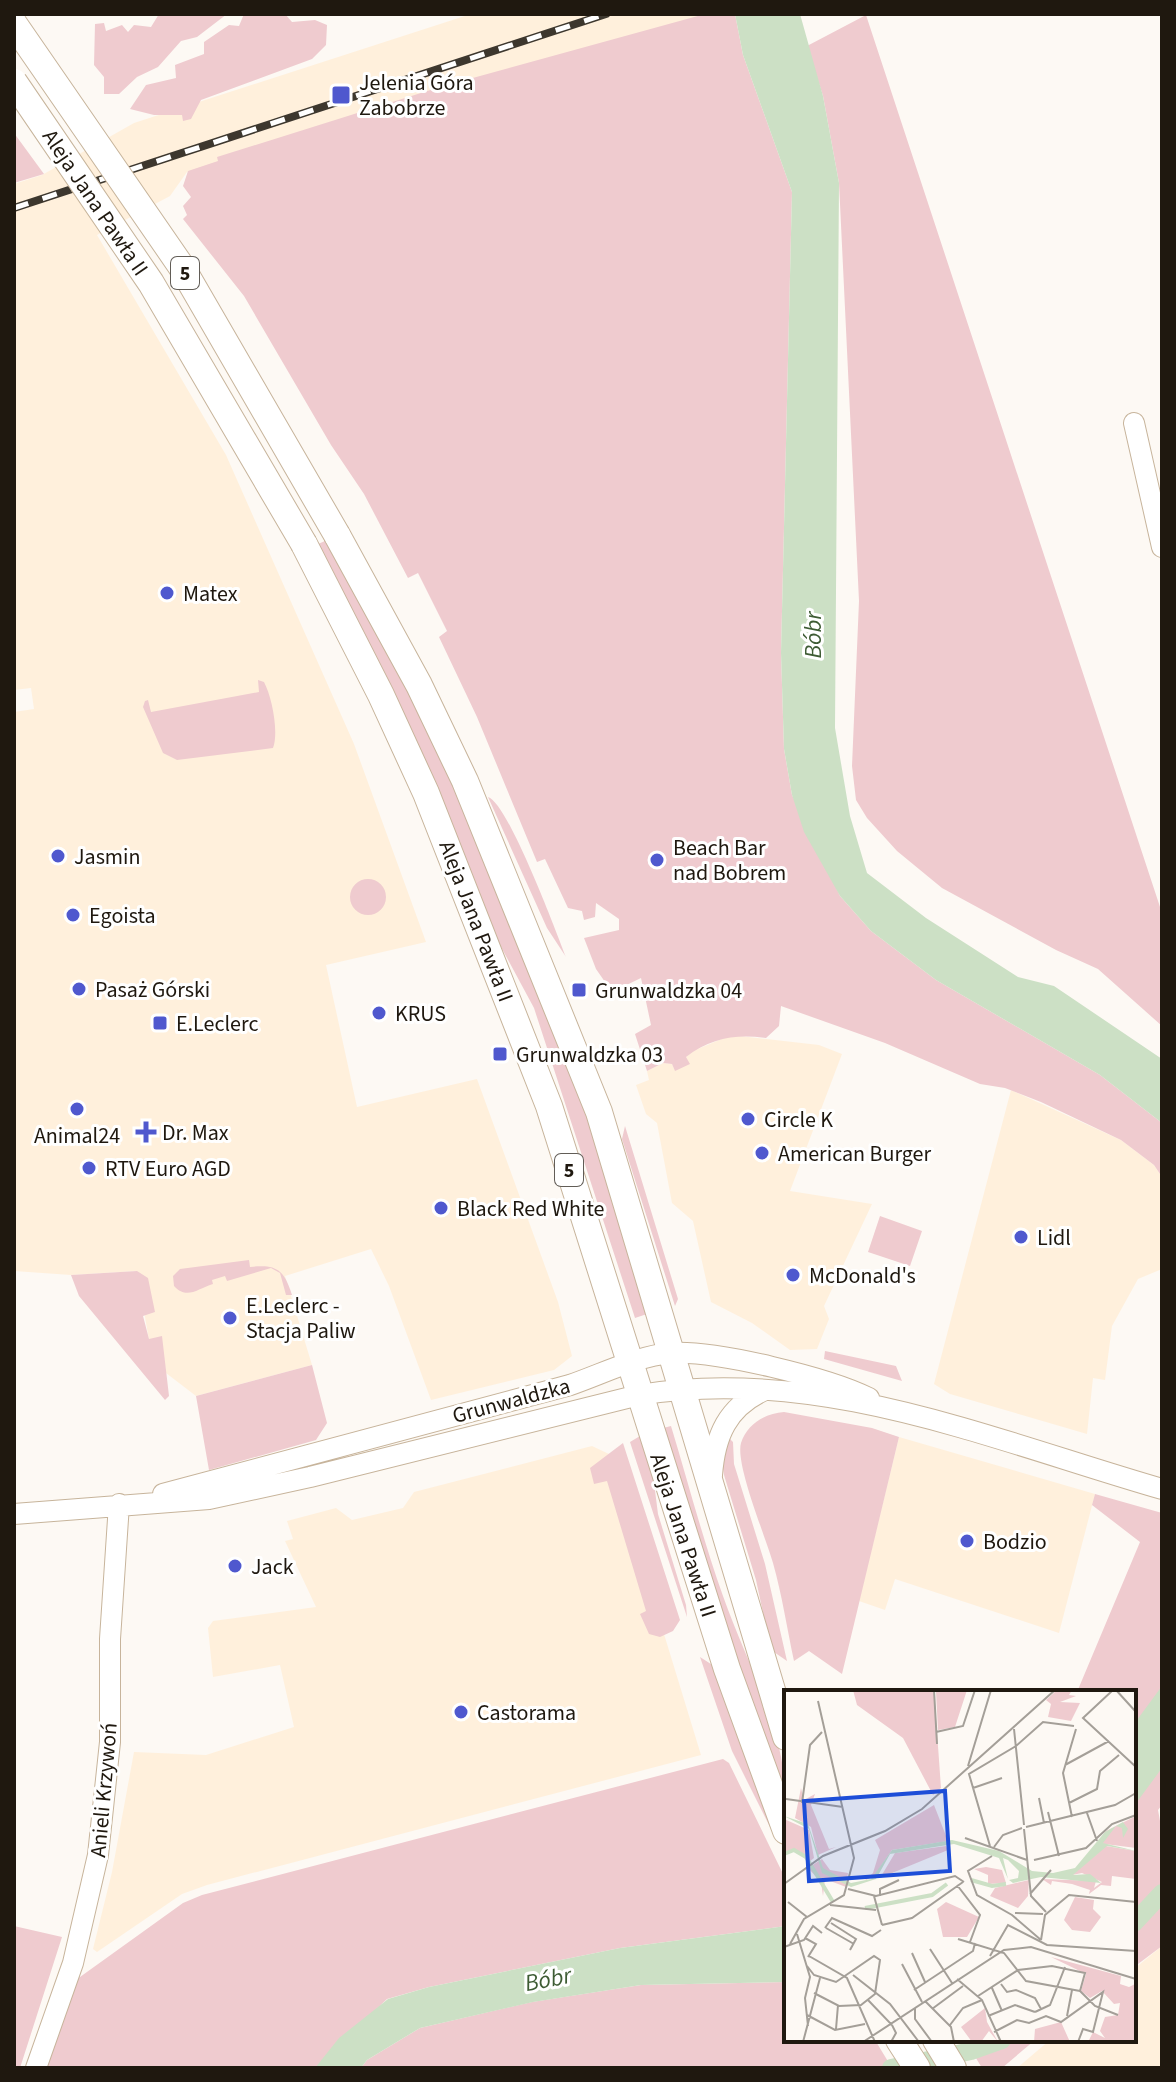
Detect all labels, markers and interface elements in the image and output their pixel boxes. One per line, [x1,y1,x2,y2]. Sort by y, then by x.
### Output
place label: Jelenia Góra Zabobrze [359,67,474,124]
marker: Jelenia Góra Zabobrze [330,84,352,106]
street label: Aleja Jana Pawła II [34,123,156,282]
road number: 5 [171,257,199,289]
place label: Matex [183,578,238,610]
marker: Matex [158,584,176,602]
water label: Bóbr [796,610,831,659]
place label: Beach Bar nad Bobrem [673,832,786,889]
street label: Aleja Jana Pawła II [431,836,522,1007]
place label: Jasmin [74,841,141,873]
marker: Jasmin [49,847,67,865]
marker: Beach Bar nad Bobrem [648,851,666,869]
place label: Egoista [89,900,156,932]
marker: Egoista [64,906,82,924]
place label: Pasaż Górski [95,974,210,1006]
place label: Grunwaldzka 04 [595,975,742,1007]
marker: Pasaż Górski [70,980,88,998]
marker: Grunwaldzka 04 [570,981,588,999]
place label: KRUS [395,998,446,1030]
marker: KRUS [370,1004,388,1022]
place label: E.Leclerc [176,1008,258,1040]
marker: E.Leclerc [151,1014,169,1032]
place label: Grunwaldzka 03 [516,1039,663,1071]
marker: Grunwaldzka 03 [491,1045,509,1063]
marker: Animal24 [68,1100,86,1118]
place label: Circle K [764,1104,833,1136]
marker: Circle K [739,1110,757,1128]
place label: Dr. Max [162,1117,229,1149]
place label: Animal24 [34,1120,120,1152]
marker: Dr. Max [137,1123,155,1141]
place label: American Burger [778,1138,931,1170]
marker: American Burger [753,1144,771,1162]
place label: RTV Euro AGD [105,1153,231,1185]
road number: 5 [555,1154,583,1186]
marker: RTV Euro AGD [80,1159,98,1177]
place label: Black Red White [457,1193,605,1225]
marker: Black Red White [432,1199,450,1217]
place label: Lidl [1037,1222,1071,1254]
marker: Lidl [1012,1228,1030,1246]
place label: McDonald's [809,1260,916,1292]
marker: McDonald's [784,1266,802,1284]
place label: E.Leclerc - Stacja Paliw [246,1290,356,1347]
marker: E.Leclerc - Stacja Paliw [221,1309,239,1327]
street label: Grunwaldzka [449,1370,574,1432]
street label: Aleja Jana Pawła II [641,1449,725,1621]
place label: Bodzio [983,1526,1047,1558]
marker: Bodzio [958,1532,976,1550]
place label: Jack [251,1551,294,1583]
marker: Jack [226,1557,244,1575]
inset map [784,1690,1136,2042]
place label: Castorama [477,1697,576,1729]
marker: Castorama [452,1703,470,1721]
street label: Anieli Krzywoń [82,1721,126,1859]
water label: Bóbr [522,1957,576,2001]

